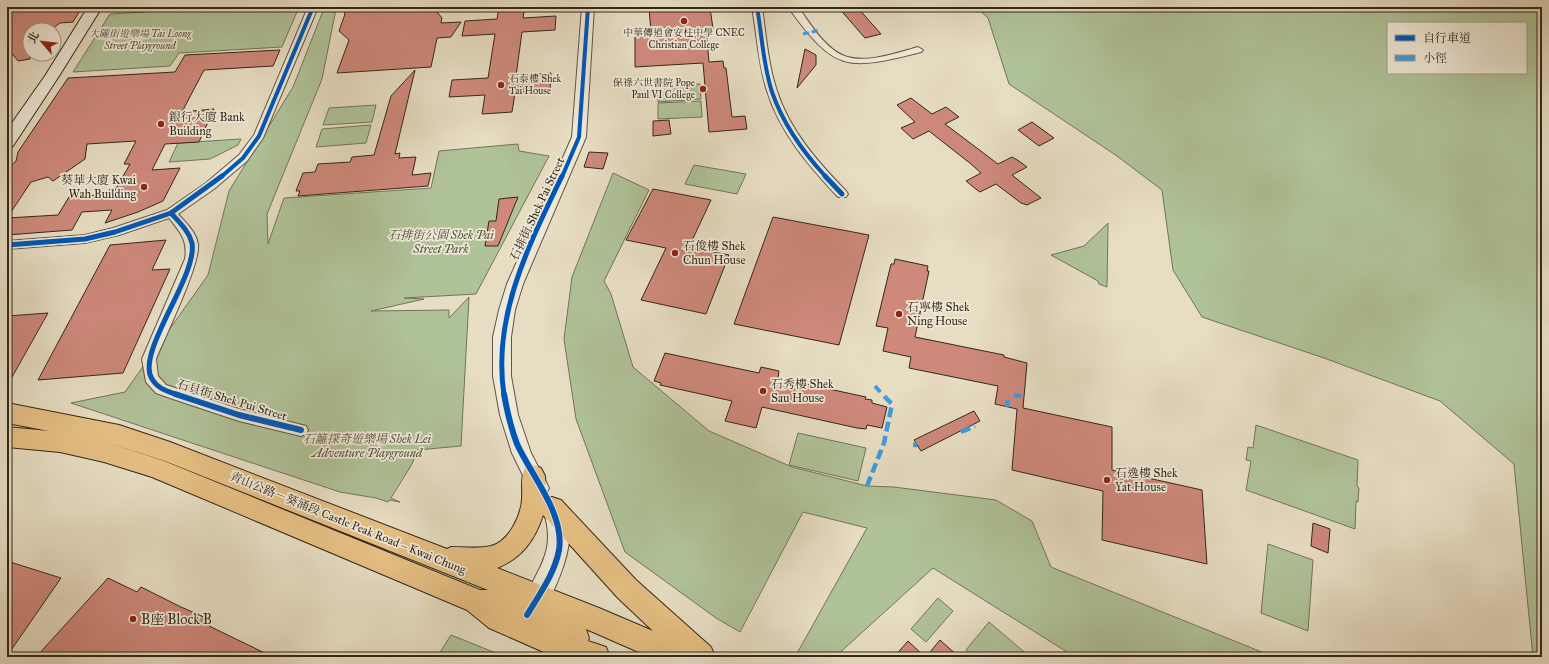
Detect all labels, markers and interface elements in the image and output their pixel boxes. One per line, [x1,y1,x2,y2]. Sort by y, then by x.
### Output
marker: 中華傳道會安柱中學 CNEC Christian College [679,16,689,26]
north arrow [22,22,62,62]
legend [1387,22,1527,74]
place label: 中華傳道會安柱中學 CNEC Christian College [623,27,745,51]
park label: 大隴街遊樂場 Tai Loong Street Playground [89,28,192,52]
text: 北 [25,30,42,45]
text: 自行車道 [1423,31,1471,45]
text: 小徑 [1423,51,1447,65]
place label: 石泰樓 Shek Tai House [509,73,562,97]
place label: 保祿六世書院 Pope Paul VI College [613,77,695,101]
marker: 石泰樓 Shek Tai House [496,80,506,90]
marker: 保祿六世書院 Pope Paul VI College [698,84,708,94]
place label: 銀行大廈 Bank Building [169,110,245,139]
marker: 銀行大廈 Bank Building [156,119,166,129]
street label: 石排街 Shek Pai Street [507,154,567,263]
place label: 葵華大廈 Kwai Wah Building [61,173,137,202]
marker: 葵華大廈 Kwai Wah Building [139,182,149,192]
park label: 石排街公園 Shek Pai Street Park [388,228,494,256]
place label: 石俊樓 Shek Chun House [683,239,746,267]
marker: 石俊樓 Shek Chun House [670,248,680,258]
place label: 石寧樓 Shek Ning House [907,300,970,329]
marker: 石寧樓 Shek Ning House [894,309,904,319]
street label: 石貝街 Shek Pui Street [175,377,289,424]
place label: 石秀樓 Shek Sau House [771,377,834,405]
marker: 石秀樓 Shek Sau House [758,386,768,396]
park label: 石籬探奇遊樂場 Shek Lei Adventure Playground [303,432,432,460]
place label: 石逸樓 Shek Yat House [1115,466,1178,494]
street label: 青山公路－葵涌段 Castle Peak Road – Kwai Chung [228,469,468,578]
marker: 石逸樓 Shek Yat House [1102,475,1112,485]
place label: B座 Block B [141,611,212,628]
marker: B座 Block B [128,614,138,624]

